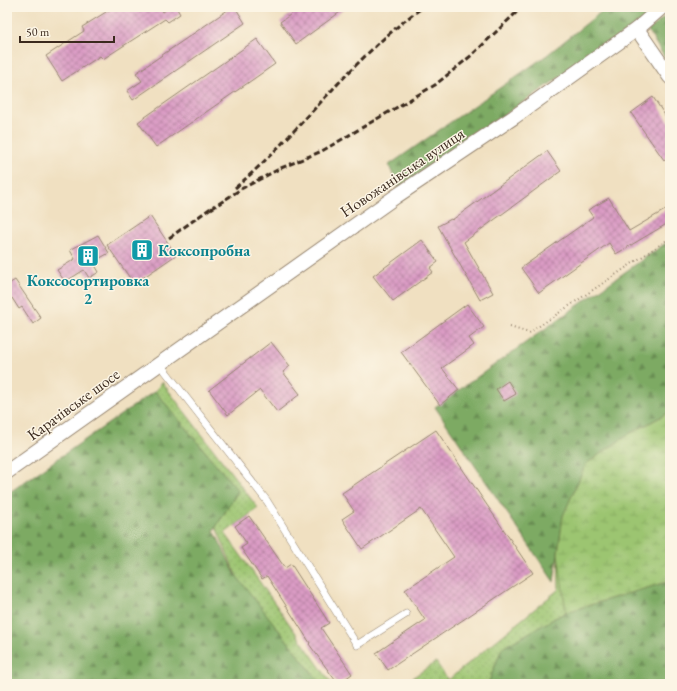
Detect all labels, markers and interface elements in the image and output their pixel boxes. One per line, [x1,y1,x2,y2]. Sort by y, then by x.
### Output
scale bar [20,18,114,44]
text: 50 m [26,24,50,40]
street label: Новожанівська вулиця [336,123,469,222]
building icon: Коксопробна [129,237,155,263]
place label: Коксопробна [158,240,251,261]
building icon: Коксосортировка 2 [75,243,101,269]
place label: Коксосортировка 2 [27,270,150,309]
street label: Карачівське шосе [23,364,124,445]

